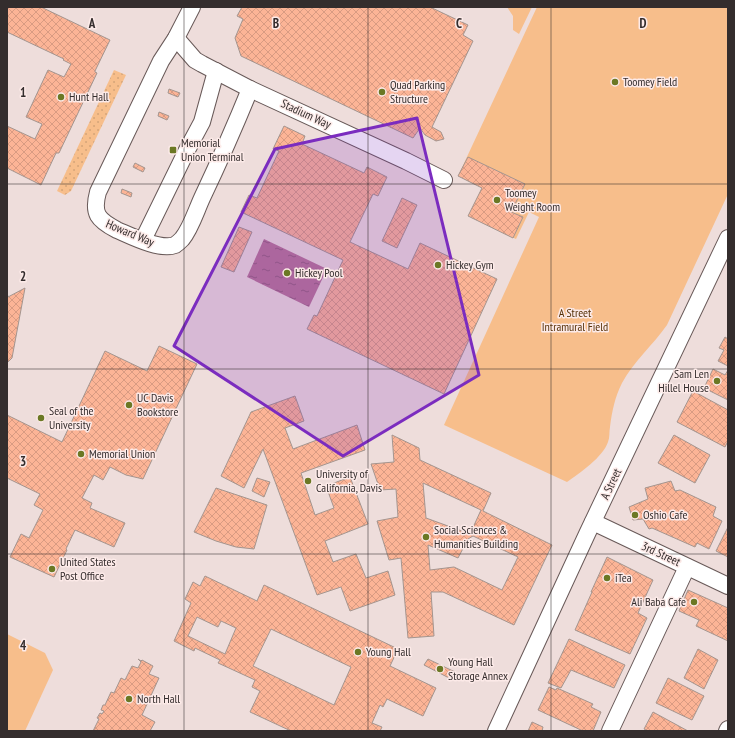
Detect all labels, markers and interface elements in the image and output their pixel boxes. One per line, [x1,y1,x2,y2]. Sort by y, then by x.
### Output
text: A [88,15,96,32]
text: B [273,15,279,32]
text: C [456,15,462,32]
text: D [640,15,647,32]
place label: Toomey Field [623,74,677,89]
place label: Quad Parking Structure [390,77,445,106]
marker: Toomey Field [610,77,620,87]
text: 1 [20,84,26,101]
marker: Quad Parking Structure [377,87,387,97]
place label: Hunt Hall [69,89,109,104]
marker: Hunt Hall [56,92,66,102]
street label: Stadium Way [279,95,334,132]
place label: Memorial Union Terminal [181,135,244,164]
marker: Memorial Union Terminal [168,145,178,155]
place label: Toomey Weight Room [505,185,560,214]
marker: Toomey Weight Room [492,195,502,205]
street label: Howard Way [104,216,157,250]
place label: Hickey Gym [446,257,494,272]
marker: Hickey Gym [433,260,443,270]
place label: Hickey Pool [295,265,343,280]
text: 2 [20,268,26,285]
marker: Hickey Pool [282,268,292,278]
park label: A Street Intramural Field [542,305,608,334]
place label: Sam Len Hillel House [658,366,709,395]
marker: Sam Len Hillel House [712,376,722,386]
place label: UC Davis Bookstore [137,390,178,419]
marker: UC Davis Bookstore [124,400,134,410]
place label: Seal of the University [49,403,94,432]
marker: Seal of the University [36,413,46,423]
place label: Memorial Union [89,446,155,461]
marker: Memorial Union [76,449,86,459]
text: 3 [20,453,26,470]
street label: A Street [597,465,625,502]
place label: University of California, Davis [316,466,382,495]
marker: University of California, Davis [303,476,313,486]
place label: Oshio Cafe [643,507,687,522]
marker: Oshio Cafe [630,510,640,520]
place label: Social Sciences & Humanities Building [434,522,518,551]
marker: Social Sciences & Humanities Building [421,532,431,542]
street label: 3rd Street [639,538,684,569]
place label: United States Post Office [60,554,115,583]
marker: United States Post Office [47,564,57,574]
place label: iTea [615,570,632,585]
marker: iTea [602,573,612,583]
place label: Ali Baba Cafe [631,594,686,609]
marker: Ali Baba Cafe [689,597,699,607]
text: 4 [20,637,27,654]
place label: Young Hall [366,644,411,659]
marker: Young Hall [353,647,363,657]
place label: Young Hall Storage Annex [448,654,508,683]
marker: Young Hall Storage Annex [435,664,445,674]
place label: North Hall [137,691,180,706]
marker: North Hall [124,694,134,704]

